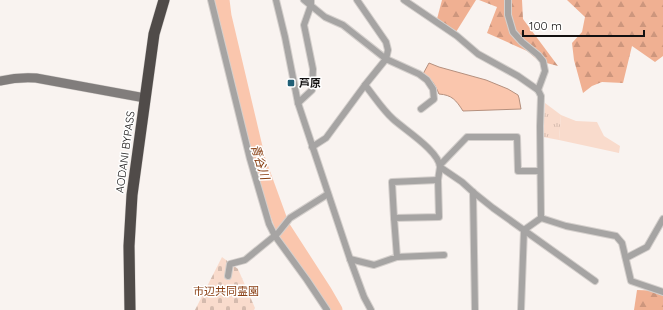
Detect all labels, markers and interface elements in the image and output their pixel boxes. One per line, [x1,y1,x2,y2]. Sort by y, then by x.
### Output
scale bar [523,12,644,38]
text: 100 m [529,18,562,33]
place label: 芦原 [299,76,321,90]
marker: 芦原 [286,78,296,88]
street label: AODANI BYPASS [112,110,138,194]
water label: 青谷川 [248,142,273,183]
park label: 市辺共同霊園 [193,284,259,298]

